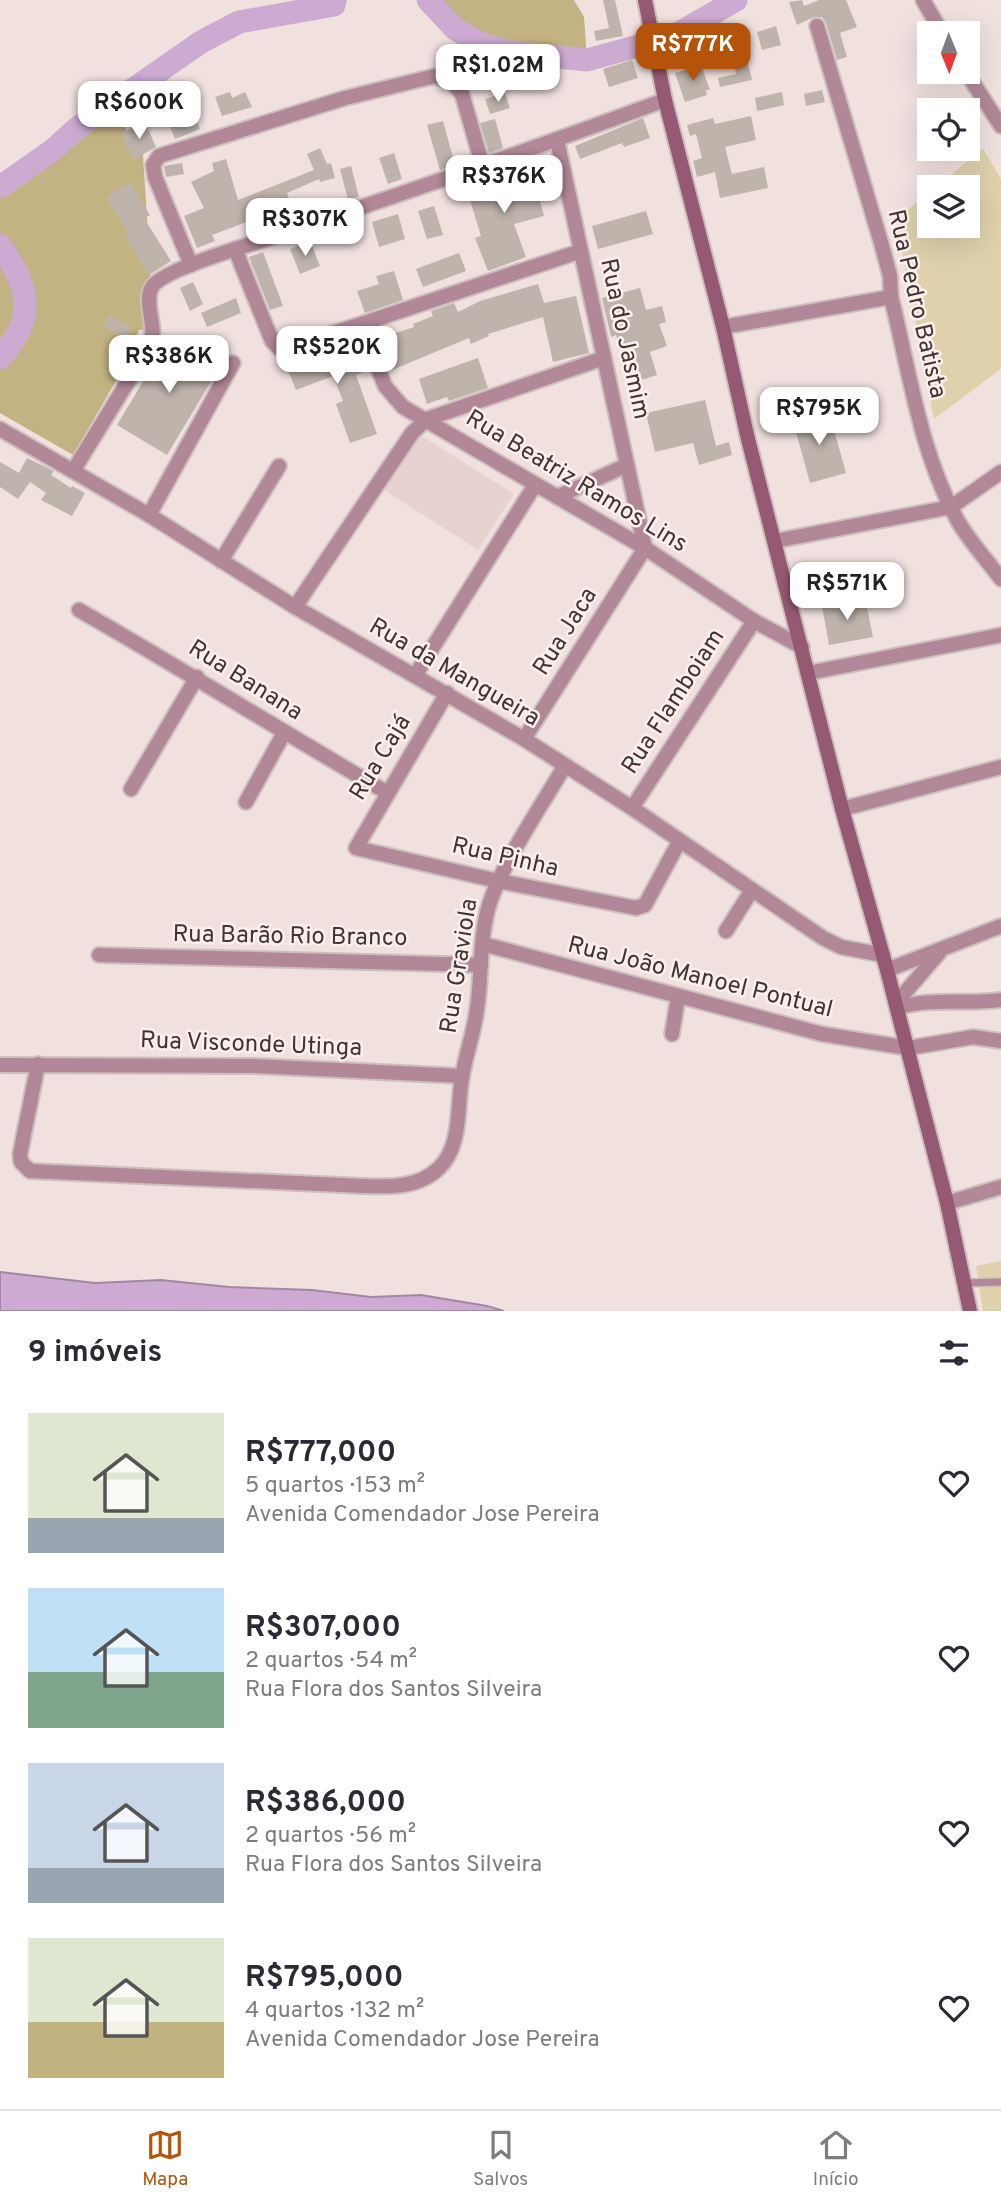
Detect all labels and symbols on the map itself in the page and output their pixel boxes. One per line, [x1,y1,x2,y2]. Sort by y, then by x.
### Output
north arrow [917,21,980,84]
pin: R$777K [636,24,750,83]
pin: R$1.02M [433,44,563,104]
pin: R$600K [82,82,196,141]
pin: R$376K [447,156,561,215]
pin: R$307K [248,198,362,258]
street label: Rua Pedro Batista [880,207,952,401]
street label: Rua do Jasmim [592,256,656,422]
pin: R$520K [280,326,394,386]
pin: R$386K [112,336,226,395]
pin: R$795K [762,388,876,447]
street label: Rua Beatriz Ramos Lins [460,404,692,560]
pin: R$571K [790,562,904,622]
street label: Rua Jaca [527,582,605,682]
street label: Rua da Mangueira [363,612,545,734]
street label: Rua Flamboiam [616,624,732,780]
street label: Rua Banana [182,634,308,728]
street label: Rua Cajá [344,709,418,807]
street label: Rua Pinha [449,831,561,885]
street label: Rua Graviola [435,896,485,1036]
street label: Rua Barão Rio Branco [172,920,408,954]
street label: Rua João Manoel Pontual [564,930,836,1026]
street label: Rua Visconde Utinga [139,1026,363,1064]

